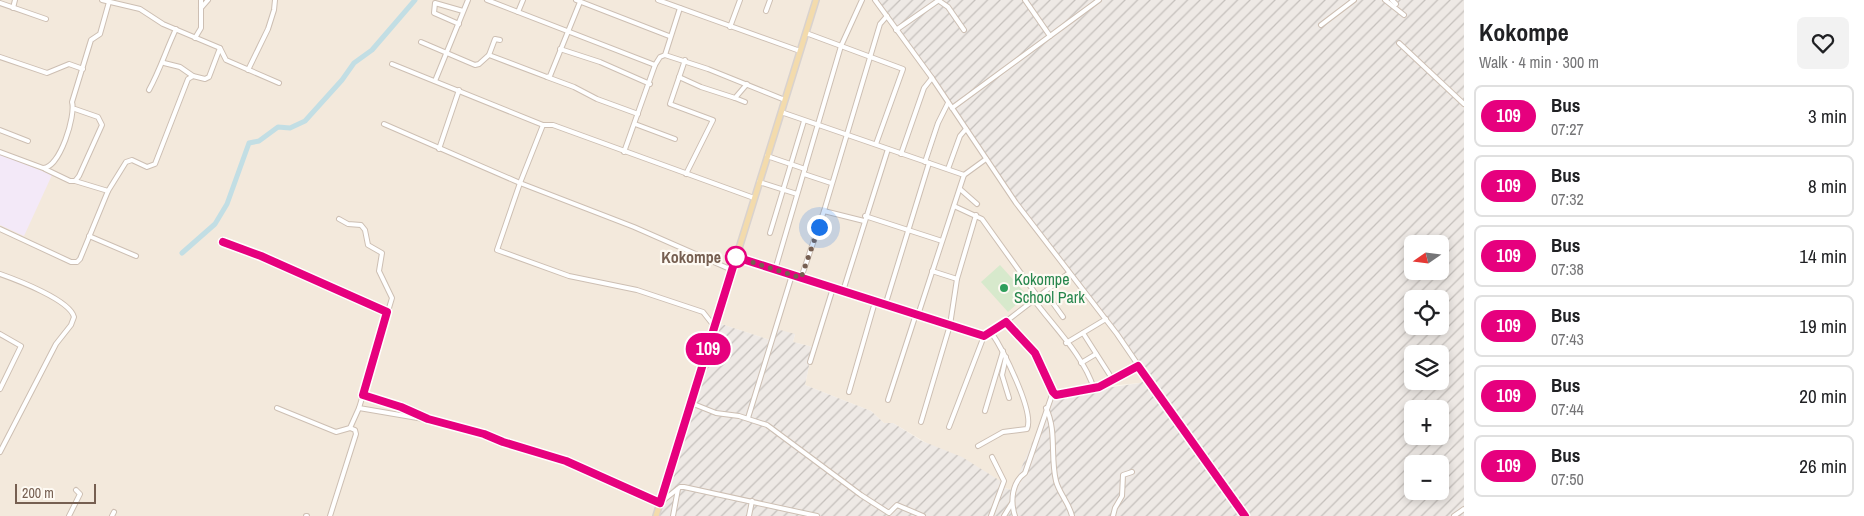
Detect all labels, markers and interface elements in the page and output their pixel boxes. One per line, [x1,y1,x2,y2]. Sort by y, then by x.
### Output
text: Kokompe [1479,16,1569,48]
button: heart [1797,17,1849,69]
text: Walk · 4 min · 300 m [1479,51,1599,73]
text: Bus [1551,92,1580,118]
text: 109 [1496,103,1521,128]
text: 3 min [1808,103,1847,129]
text: 07:27 [1551,118,1584,140]
text: Bus [1551,162,1580,188]
text: 109 [1496,173,1521,198]
text: 8 min [1808,173,1847,199]
text: 07:32 [1551,188,1584,210]
your location [807,215,832,240]
text: Bus [1551,232,1580,258]
north arrow [1404,235,1449,280]
map controls [1404,235,1449,500]
text: 109 [1496,243,1521,268]
text: 14 min [1799,243,1847,269]
place label: Kokompe [661,246,721,268]
marker: Kokompe [725,246,747,268]
text: 07:38 [1551,258,1584,280]
place label: Kokompe School Park [1014,268,1085,308]
marker: Kokompe School Park [998,282,1010,294]
button: locate [1404,290,1449,335]
text: Bus [1551,302,1580,328]
text: 109 [1496,313,1521,338]
text: 19 min [1799,313,1847,339]
text: 07:43 [1551,328,1584,350]
line badge: 109 [679,333,737,365]
text: 109 [696,336,720,361]
button: layers [1404,345,1449,390]
text: Bus [1551,372,1580,398]
text: 109 [1496,383,1521,408]
text: 20 min [1799,383,1847,409]
text: 07:44 [1551,398,1584,420]
button: + [1404,400,1449,445]
text: Bus [1551,442,1580,468]
text: 109 [1496,453,1521,478]
text: 26 min [1799,453,1847,479]
button: − [1404,455,1449,500]
text: 07:50 [1551,468,1584,490]
scale bar [15,481,96,504]
text: 200 m [22,484,54,502]

